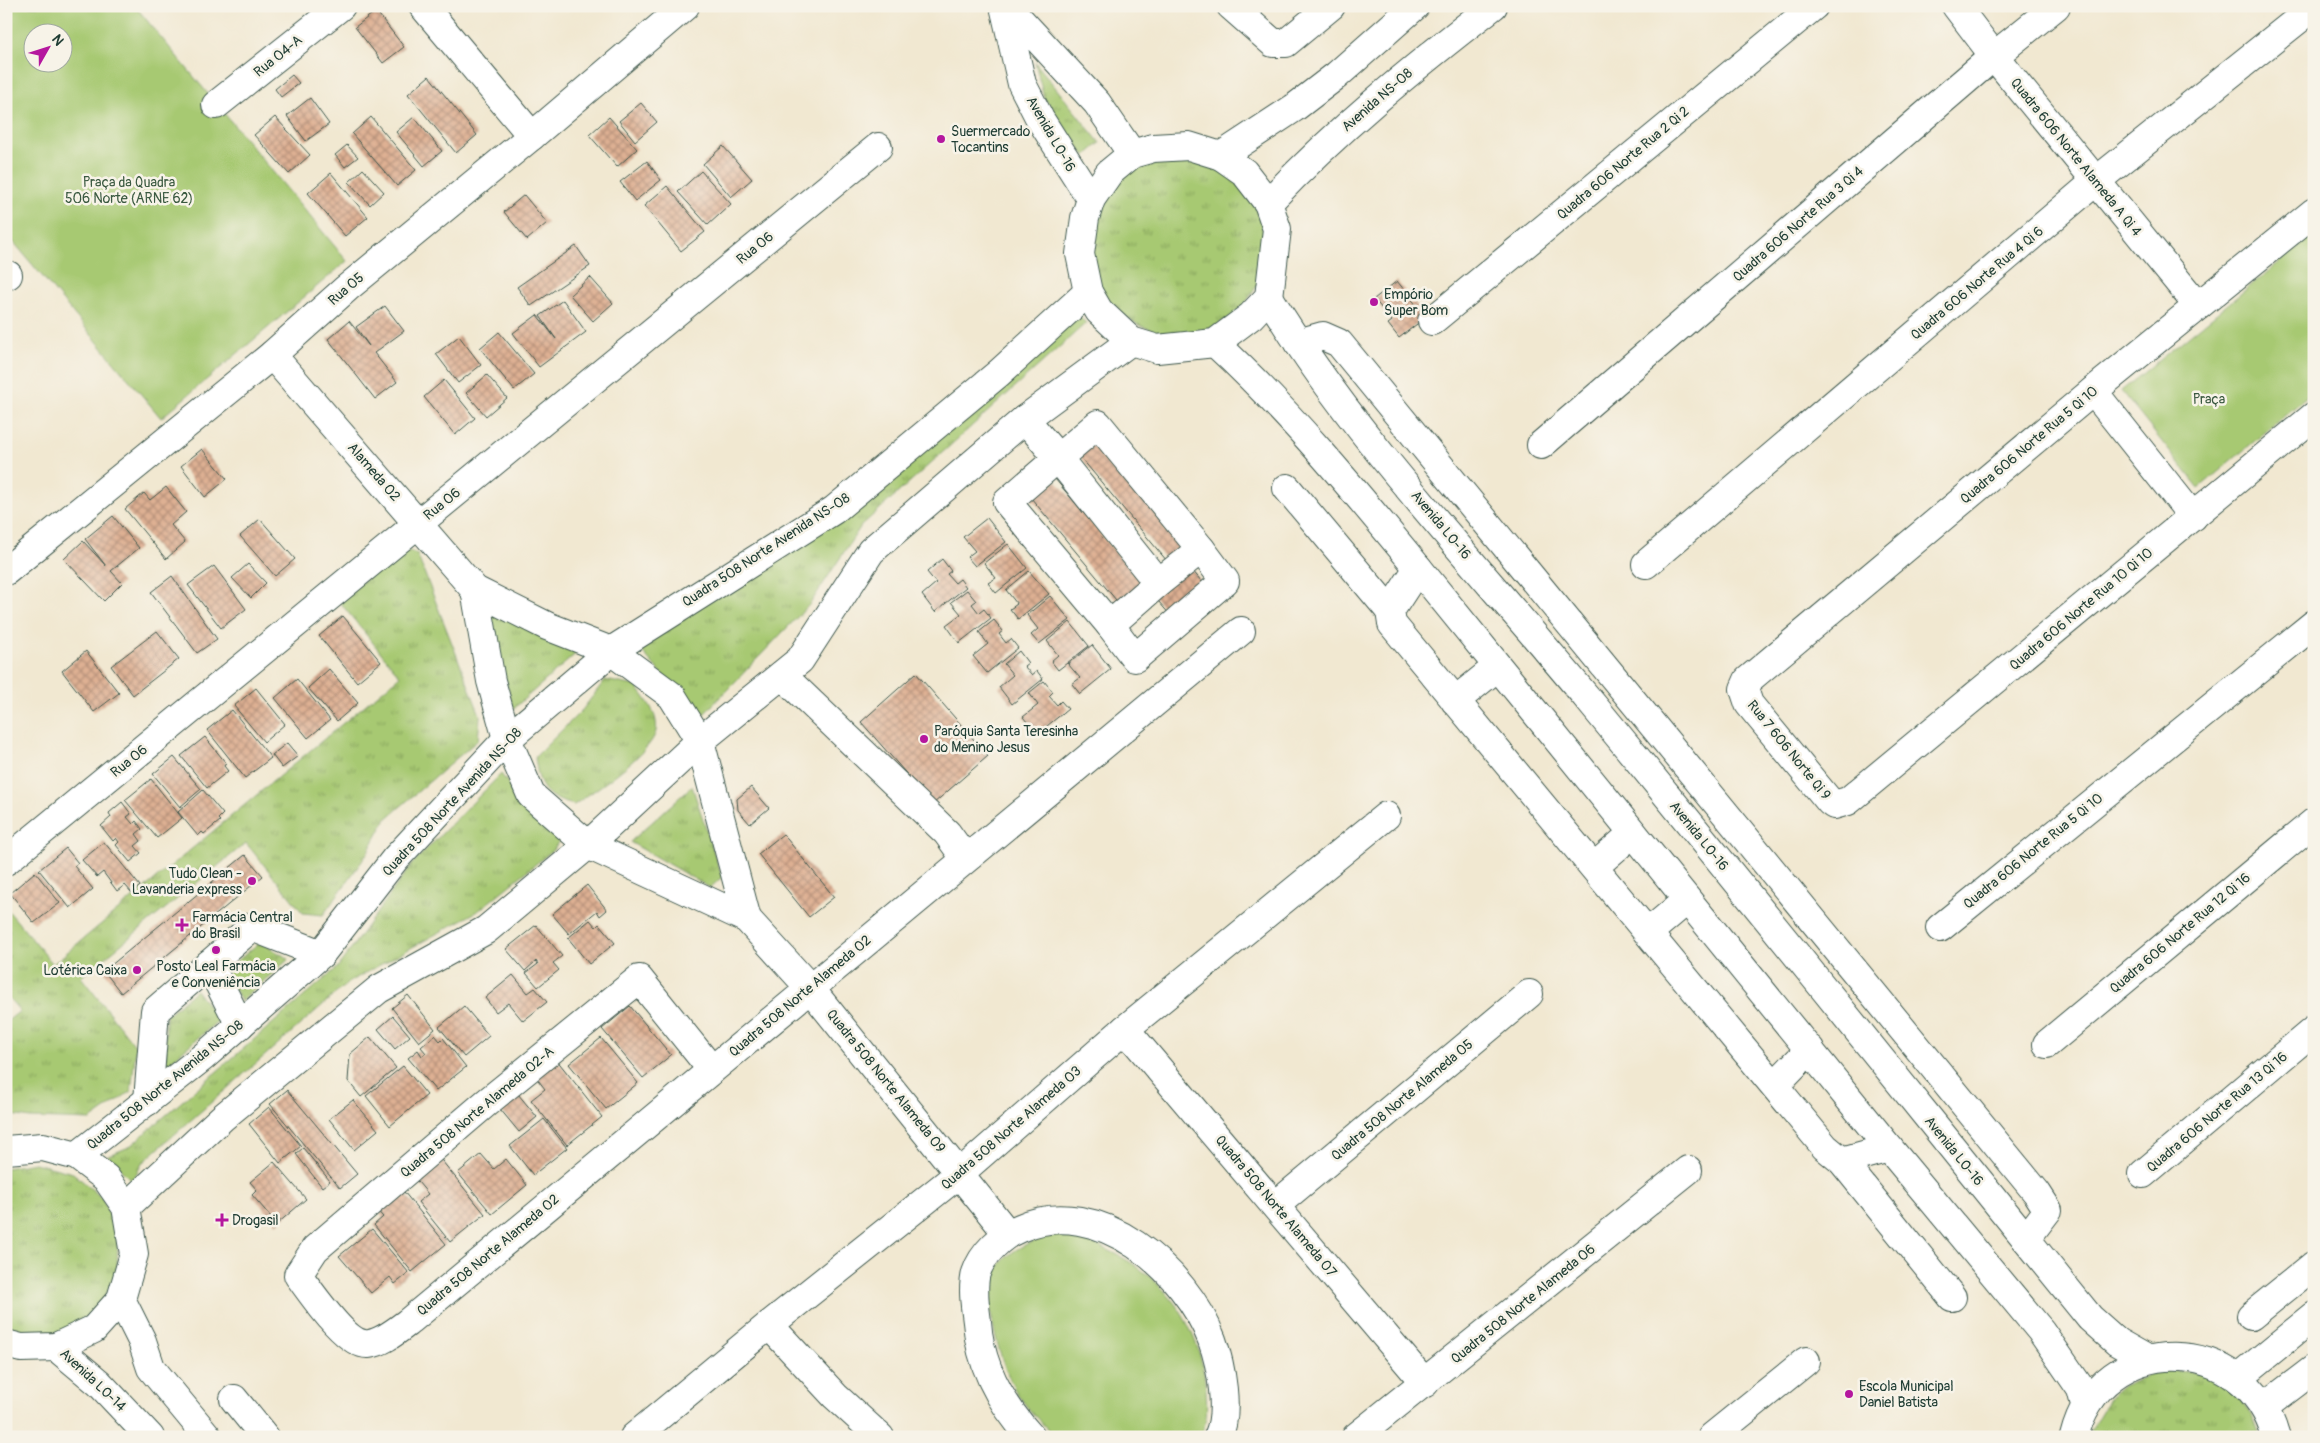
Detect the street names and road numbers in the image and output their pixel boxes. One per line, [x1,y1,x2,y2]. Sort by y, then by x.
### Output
street label: Rua 04-A [250,31,306,81]
street label: Avenida NS-08 [1338,65,1416,135]
street label: Quadra 606 Norte Alameda A Qi 4 [2007,74,2145,240]
street label: Avenida LO-16 [1023,93,1079,175]
street label: Quadra 606 Norte Rua 2 Qi 2 [1553,103,1693,223]
street label: Quadra 606 Norte Rua 3 Qi 4 [1729,163,1867,285]
street label: Quadra 606 Norte Rua 4 Qi 6 [1907,222,2047,344]
street label: Rua 06 [733,228,777,268]
street label: Rua 05 [325,269,367,309]
street label: Quadra 606 Norte Rua 5 Qi 10 [1957,382,2101,508]
street label: Alameda 02 [344,439,404,505]
street label: Rua 06 [420,484,464,524]
street label: Avenida LO-16 [1407,487,1475,563]
street label: Quadra 508 Norte Avenida NS-08 [679,489,853,611]
street label: Quadra 606 Norte Rua 10 Qi 10 [2006,544,2156,674]
street label: Rua 7 606 Norte Qi 9 [1744,697,1834,803]
street label: Quadra 508 Norte Avenida NS-08 [379,724,525,880]
street label: Rua 06 [107,741,151,781]
street label: Quadra 606 Norte Rua 5 Qi 10 [1960,790,2106,912]
street label: Avenida LO-16 [1666,798,1732,874]
street label: Quadra 606 Norte Rua 12 Qi 16 [2106,869,2254,997]
street label: Quadra 508 Norte Alameda 02 [725,931,875,1060]
street label: Quadra 508 Norte Alameda 09 [823,1006,949,1156]
street label: Quadra 508 Norte Avenida NS-08 [83,1017,247,1153]
street label: Quadra 508 Norte Alameda 05 [1328,1036,1476,1164]
street label: Quadra 508 Norte Alameda 02-A [397,1043,557,1181]
street label: Quadra 606 Norte Rua 13 Qi 16 [2143,1048,2291,1176]
street label: Quadra 508 Norte Alameda 03 [937,1062,1085,1194]
street label: Avenida LO-16 [1921,1113,1987,1189]
street label: Quadra 508 Norte Alameda 07 [1212,1132,1341,1281]
street label: Quadra 508 Norte Alameda 02 [413,1190,563,1319]
street label: Quadra 508 Norte Alameda 06 [1447,1241,1599,1367]
street label: Avenida LO-14 [56,1345,130,1415]

